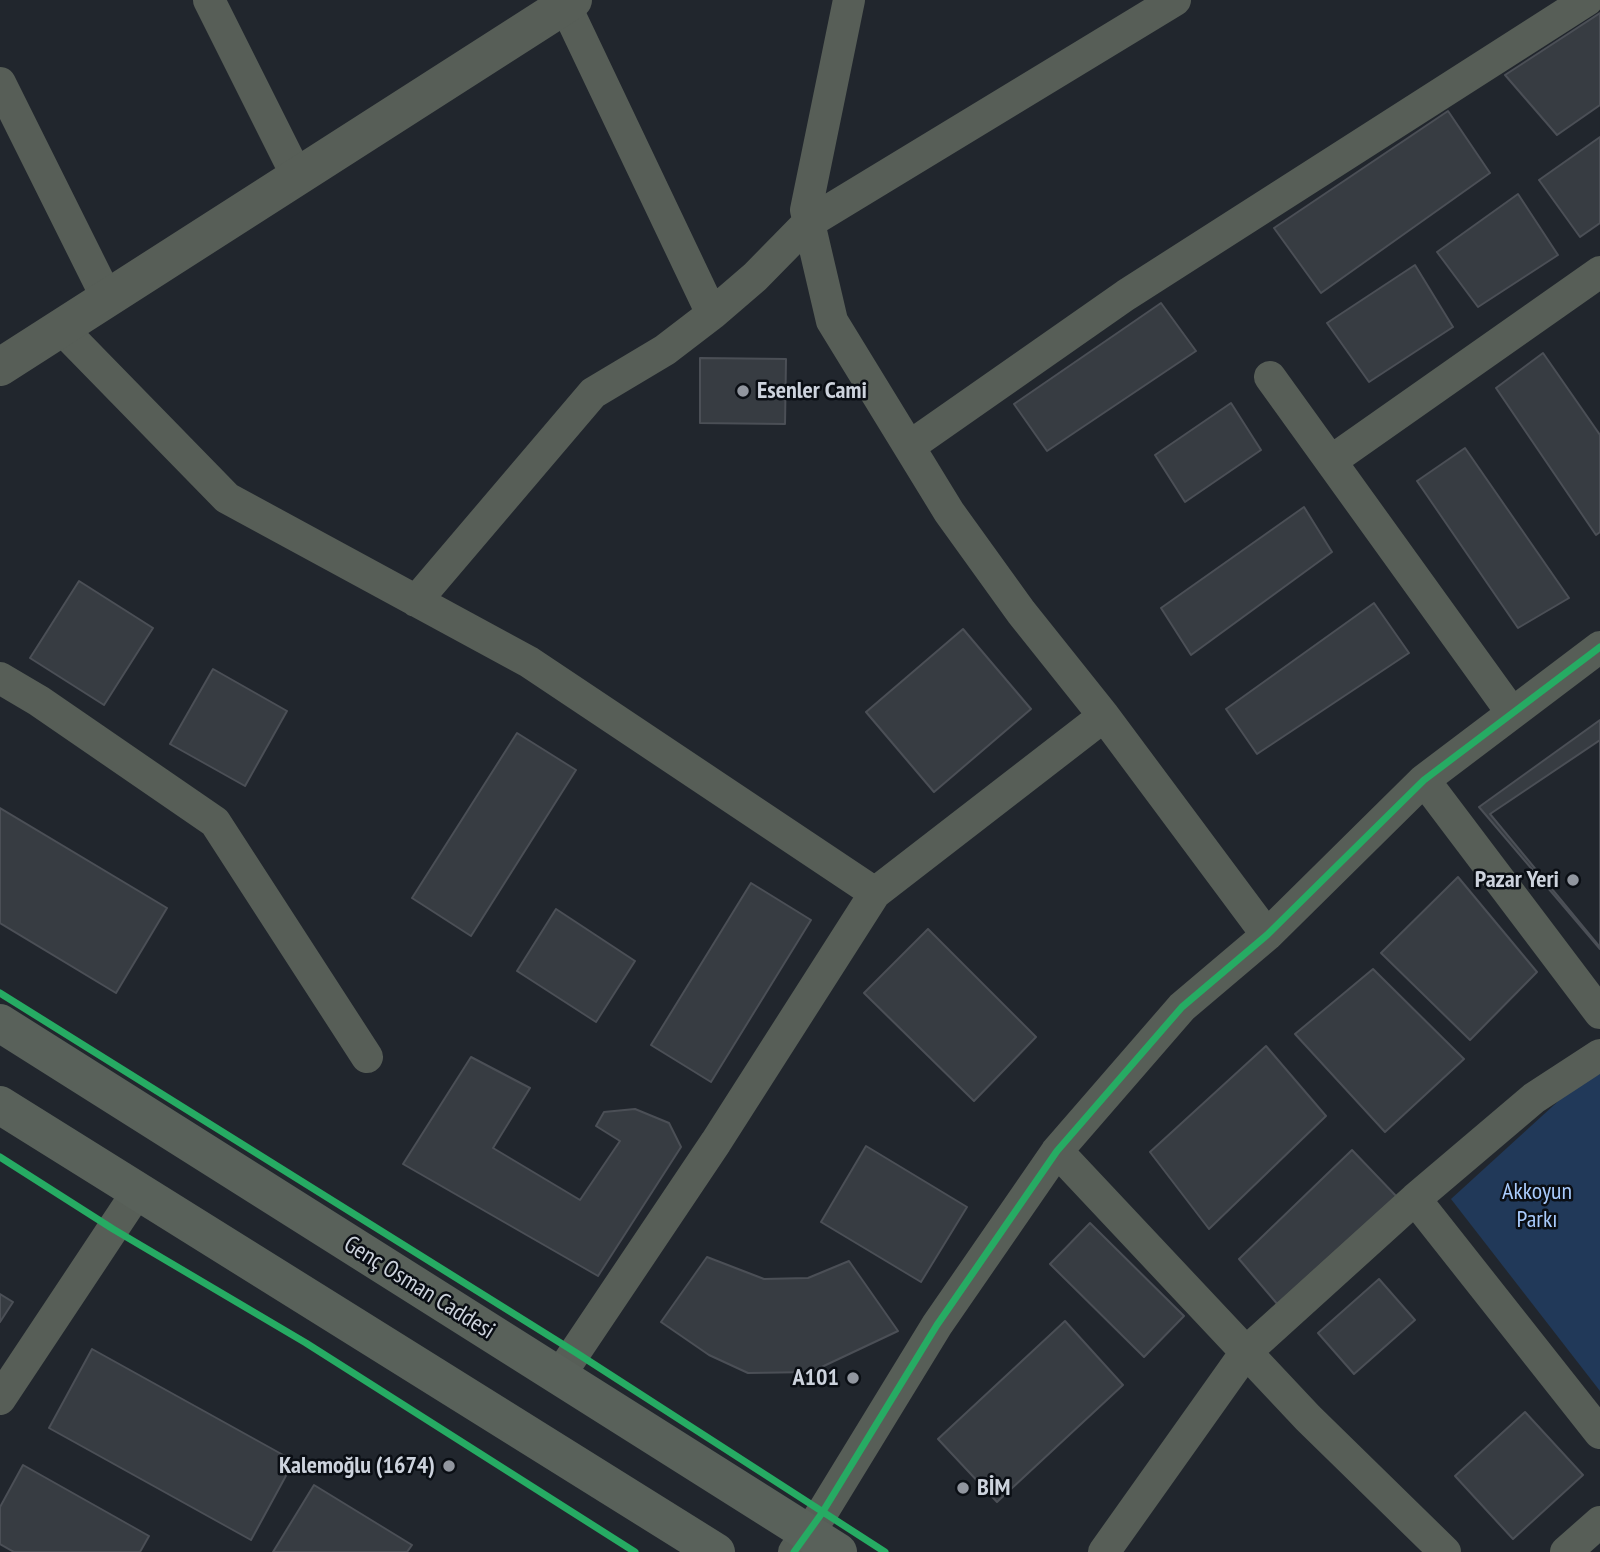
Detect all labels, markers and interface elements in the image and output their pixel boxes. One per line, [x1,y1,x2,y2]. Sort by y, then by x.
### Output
place label: Esenler Cami [757,377,867,405]
marker: Esenler Cami [735,383,751,399]
place label: Pazar Yeri [1475,866,1559,894]
marker: Pazar Yeri [1565,872,1581,888]
park label: Akkoyun Parkı [1502,1178,1572,1234]
street label: Genç Osman Caddesi [338,1230,500,1346]
place label: A101 [793,1364,839,1392]
marker: A101 [845,1370,861,1386]
place label: Kalemoğlu (1674) [279,1452,435,1480]
marker: Kalemoğlu (1674) [441,1458,457,1474]
place label: BİM [977,1474,1010,1502]
marker: BİM [955,1480,971,1496]

